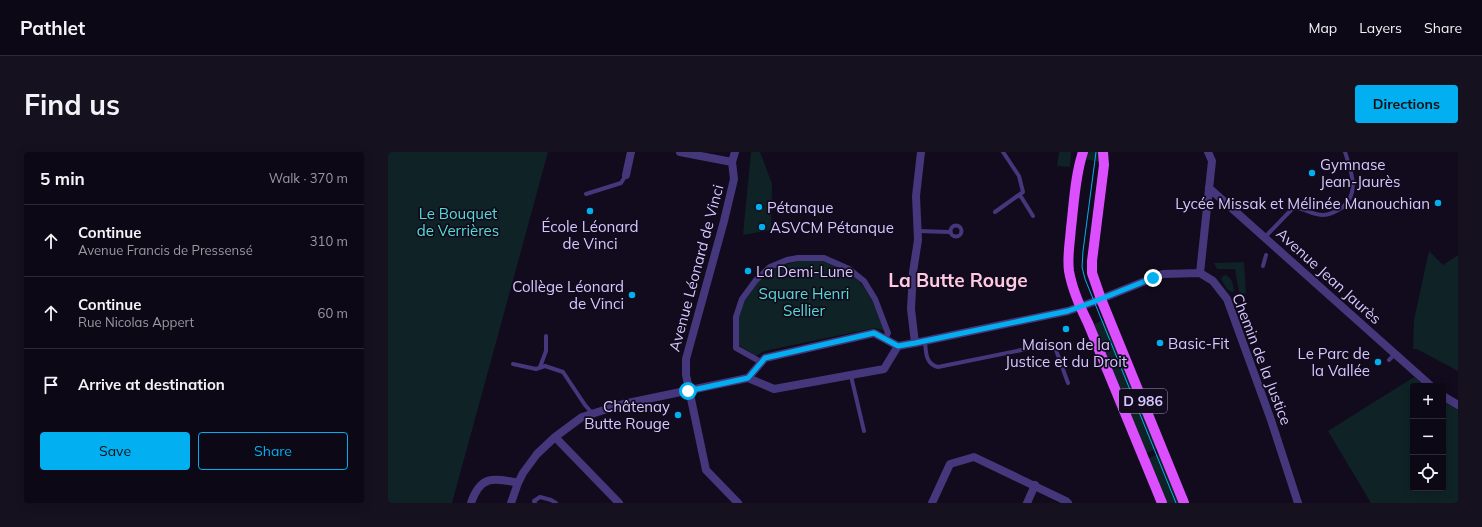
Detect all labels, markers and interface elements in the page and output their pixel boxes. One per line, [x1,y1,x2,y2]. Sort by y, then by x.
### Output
text: Pathlet [20,16,85,40]
text: Map [1308,19,1337,37]
text: Layers [1359,19,1402,37]
text: Share [1424,19,1462,37]
button: Directions [1355,85,1458,123]
text: Find us [24,87,120,122]
place label: Gymnase Jean-Jaurès [1320,155,1400,191]
text: 5 min [40,168,85,189]
marker: Gymnase Jean-Jaurès [1307,168,1317,178]
text: Walk · 370 m [269,170,348,186]
street label: Avenue Léonard de Vinci [665,182,727,354]
place label: Lycée Missak et Mélinée Manouchian [1175,194,1430,213]
place label: Pétanque [767,198,833,217]
marker: Lycée Missak et Mélinée Manouchian [1433,198,1443,208]
marker: Pétanque [754,202,764,212]
park label: Le Bouquet de Verrières [417,204,499,240]
marker: École Léonard de Vinci [585,206,595,216]
place label: École Léonard de Vinci [541,217,639,253]
place label: ASVCM Pétanque [770,218,894,237]
marker: ASVCM Pétanque [757,222,767,232]
text: Continue [78,223,141,242]
street label: Avenue Jean Jaurès [1273,224,1385,328]
icon: ahead [40,230,62,252]
text: 310 m [310,233,348,249]
text: Avenue Francis de Pressensé [78,242,253,258]
place label: La Demi-Lune [756,262,853,281]
marker: La Demi-Lune [743,266,753,276]
district label: La Butte Rouge [888,268,1028,292]
route end [1144,269,1162,287]
place label: Collège Léonard de Vinci [512,277,624,313]
park label: Square Henri Sellier [759,284,849,320]
marker: Collège Léonard de Vinci [627,290,637,300]
street label: Chemin de la Justice [1228,291,1296,427]
text: Continue [78,295,141,314]
icon: ahead [40,302,62,324]
text: 60 m [318,305,348,321]
text: Rue Nicolas Appert [78,314,194,330]
marker: Maison de la Justice et du Droit [1061,324,1071,334]
place label: Basic-Fit [1168,334,1229,353]
place label: Maison de la Justice et du Droit [1005,335,1127,371]
marker: Basic-Fit [1155,338,1165,348]
place label: Le Parc de la Vallée [1298,344,1370,380]
marker: Le Parc de la Vallée [1373,357,1383,367]
icon: arrive [40,374,62,396]
text: Arrive at destination [78,375,225,394]
route start [679,382,697,400]
map controls [1410,383,1446,491]
button: + [1410,383,1446,419]
road number: D 986 [1119,389,1167,413]
place label: Châtenay Butte Rouge [584,397,670,433]
marker: Châtenay Butte Rouge [673,410,683,420]
button: − [1410,419,1446,455]
button: Save [40,432,190,470]
button: Share [198,432,348,470]
button: locate [1410,455,1446,491]

